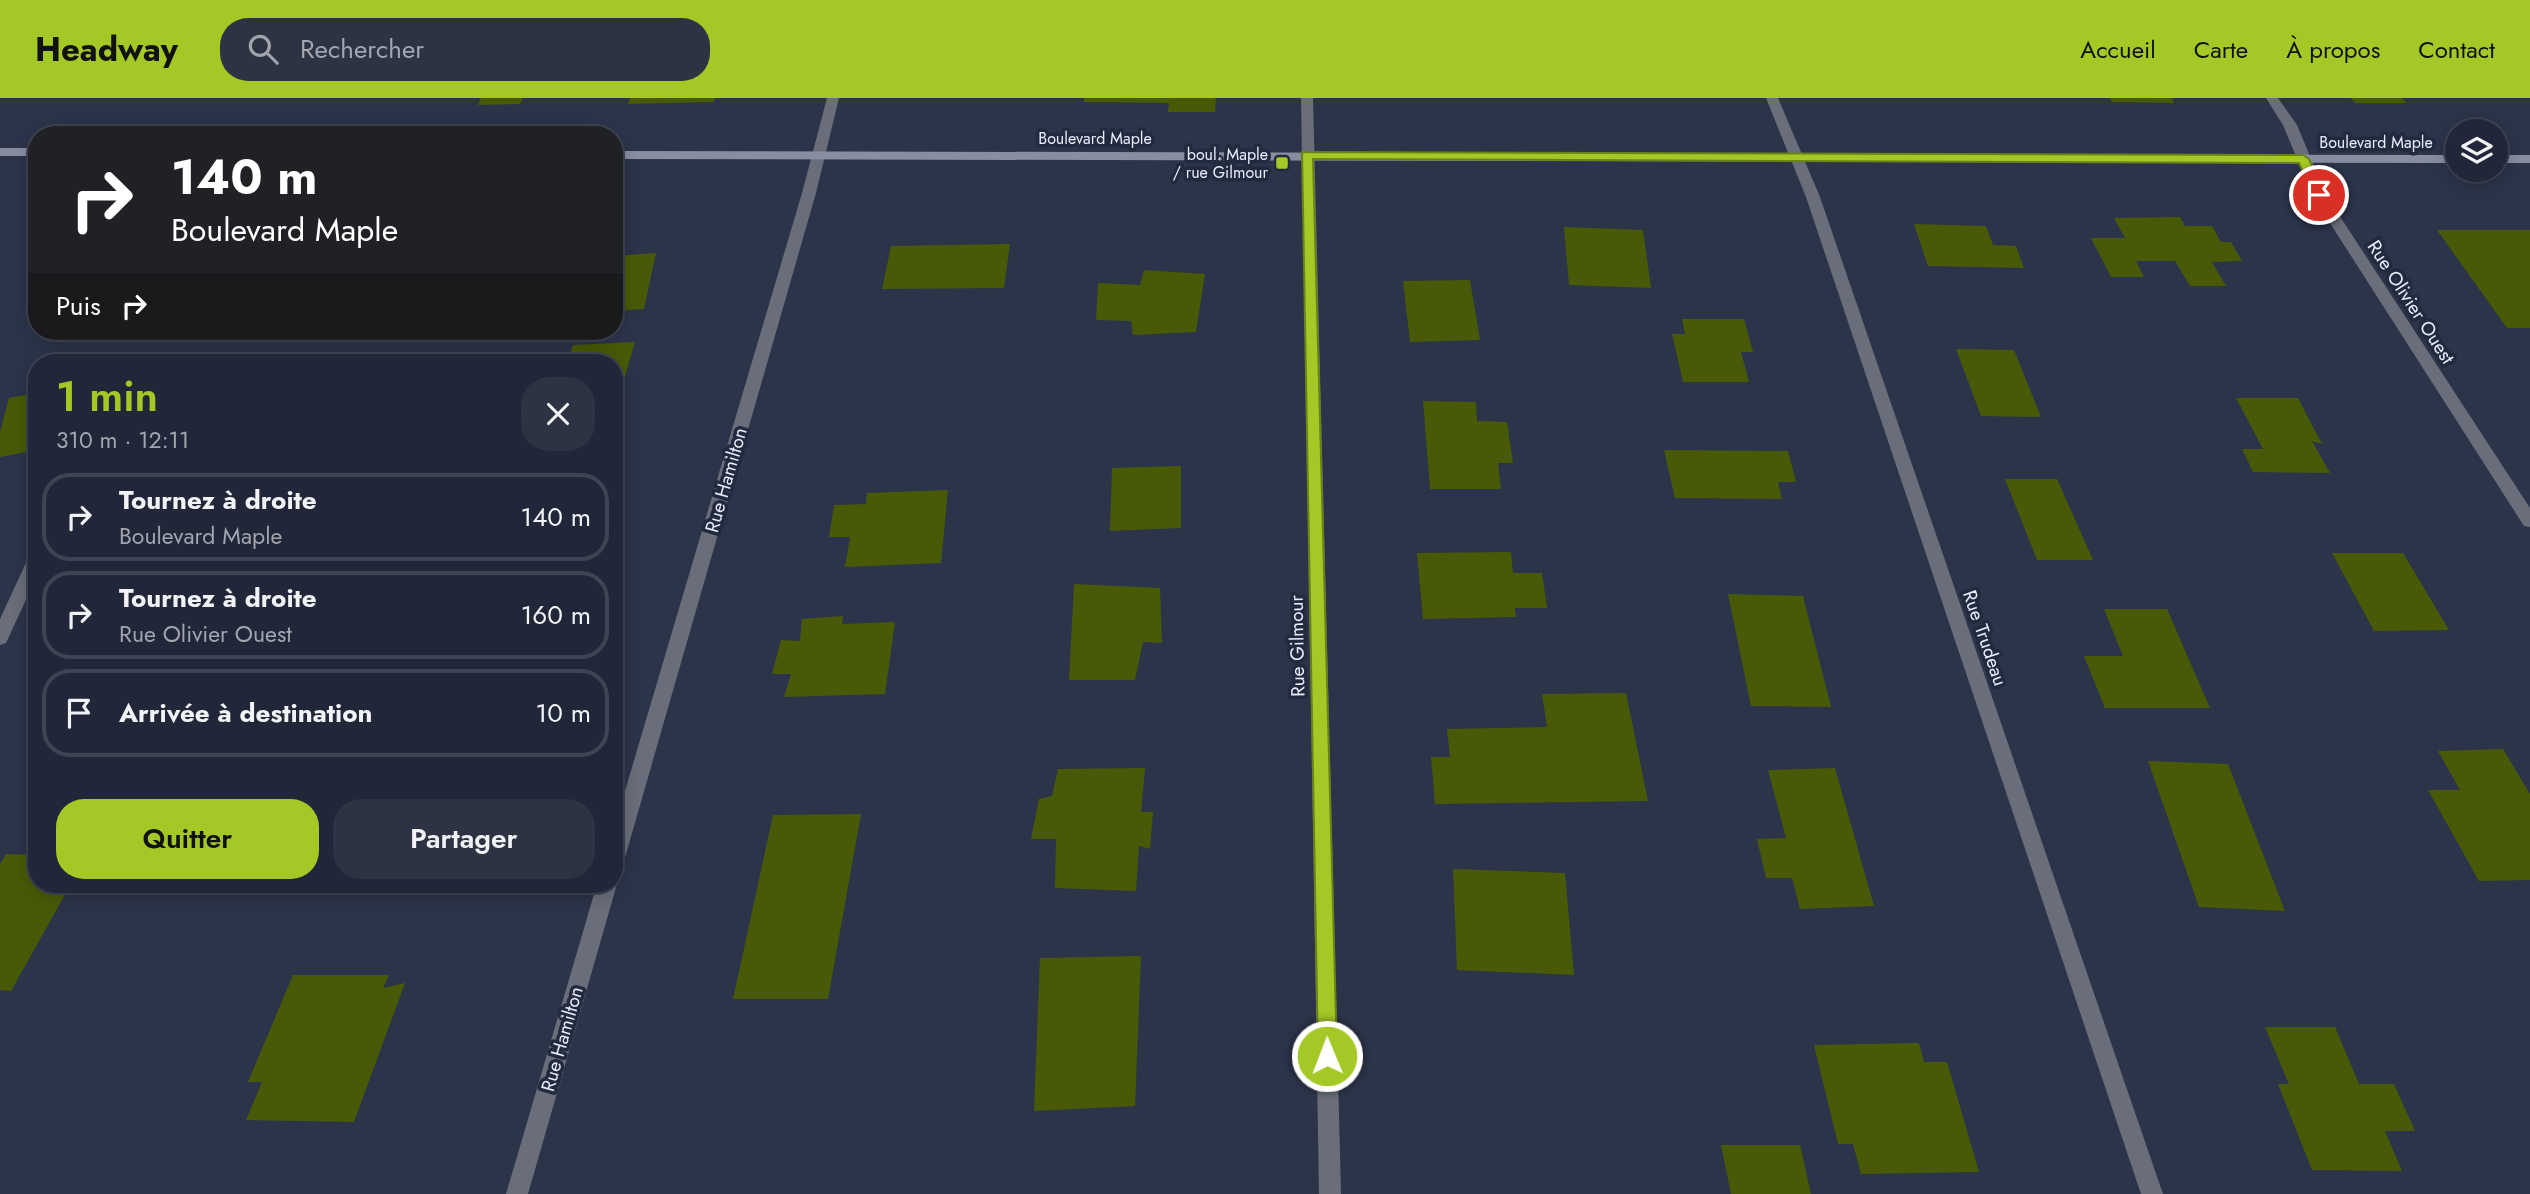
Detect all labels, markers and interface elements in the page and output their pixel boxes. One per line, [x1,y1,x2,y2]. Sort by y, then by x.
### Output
search box [220,18,710,81]
text: Headway [35,26,178,73]
icon: search [244,30,282,68]
text: Rechercher [300,30,424,68]
text: Accueil [2080,32,2156,67]
text: Carte [2194,32,2248,67]
text: À propos [2286,32,2380,67]
text: Contact [2418,32,2495,67]
map controls [2445,119,2508,182]
button: layers [2445,119,2508,182]
street label: Boulevard Maple [1038,127,1152,150]
street label: Boulevard Maple [2319,131,2433,154]
text: 140 m [171,142,317,212]
place label: boul. Maple / rue Gilmour [1173,143,1269,184]
icon: right [56,154,147,245]
marker: boul. Maple / rue Gilmour [1274,155,1290,171]
pin [2289,165,2349,225]
icon: arrive [2300,176,2338,214]
text: Boulevard Maple [171,207,398,253]
street label: Rue Olivier Ouest [2361,235,2461,370]
text: Puis [56,287,101,325]
icon: right [115,287,153,325]
text: 1 min [56,366,158,427]
button: close [521,377,595,451]
text: 310 m · 12:11 [56,423,189,457]
street label: Rue Hamilton [698,424,754,536]
text: Tournez à droite [119,481,317,519]
icon: right [60,498,98,536]
text: 140 m [520,498,591,536]
text: Boulevard Maple [119,519,282,553]
text: Tournez à droite [119,579,317,617]
street label: Rue Trudeau [1956,586,2014,690]
street label: Rue Gilmour [1283,594,1311,697]
icon: right [60,596,98,634]
text: 160 m [521,596,591,634]
text: Rue Olivier Ouest [119,617,292,651]
icon: arrive [60,694,98,732]
text: Arrivée à destination [119,694,372,732]
text: 10 m [536,694,591,732]
button: Quitter [56,799,319,879]
button: Partager [333,799,595,879]
street label: Rue Hamilton [534,983,590,1095]
position arrow [1290,1019,1364,1093]

